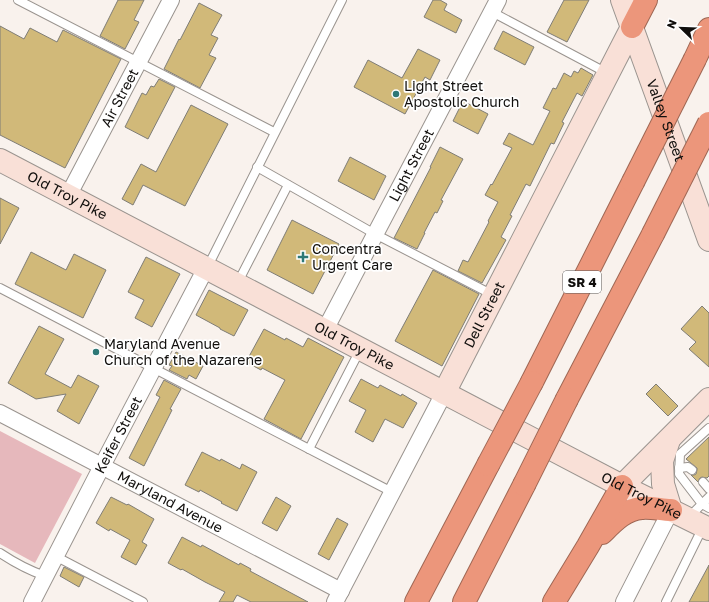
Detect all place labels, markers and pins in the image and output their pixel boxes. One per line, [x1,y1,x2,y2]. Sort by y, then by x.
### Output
place label: Light Street Apostolic Church [404,77,519,110]
marker: Light Street Apostolic Church [391,89,401,99]
place label: Concentra Urgent Care [312,240,393,273]
marker: Concentra Urgent Care [297,251,309,263]
place label: Maryland Avenue Church of the Nazarene [104,335,262,368]
marker: Maryland Avenue Church of the Nazarene [91,347,101,357]

